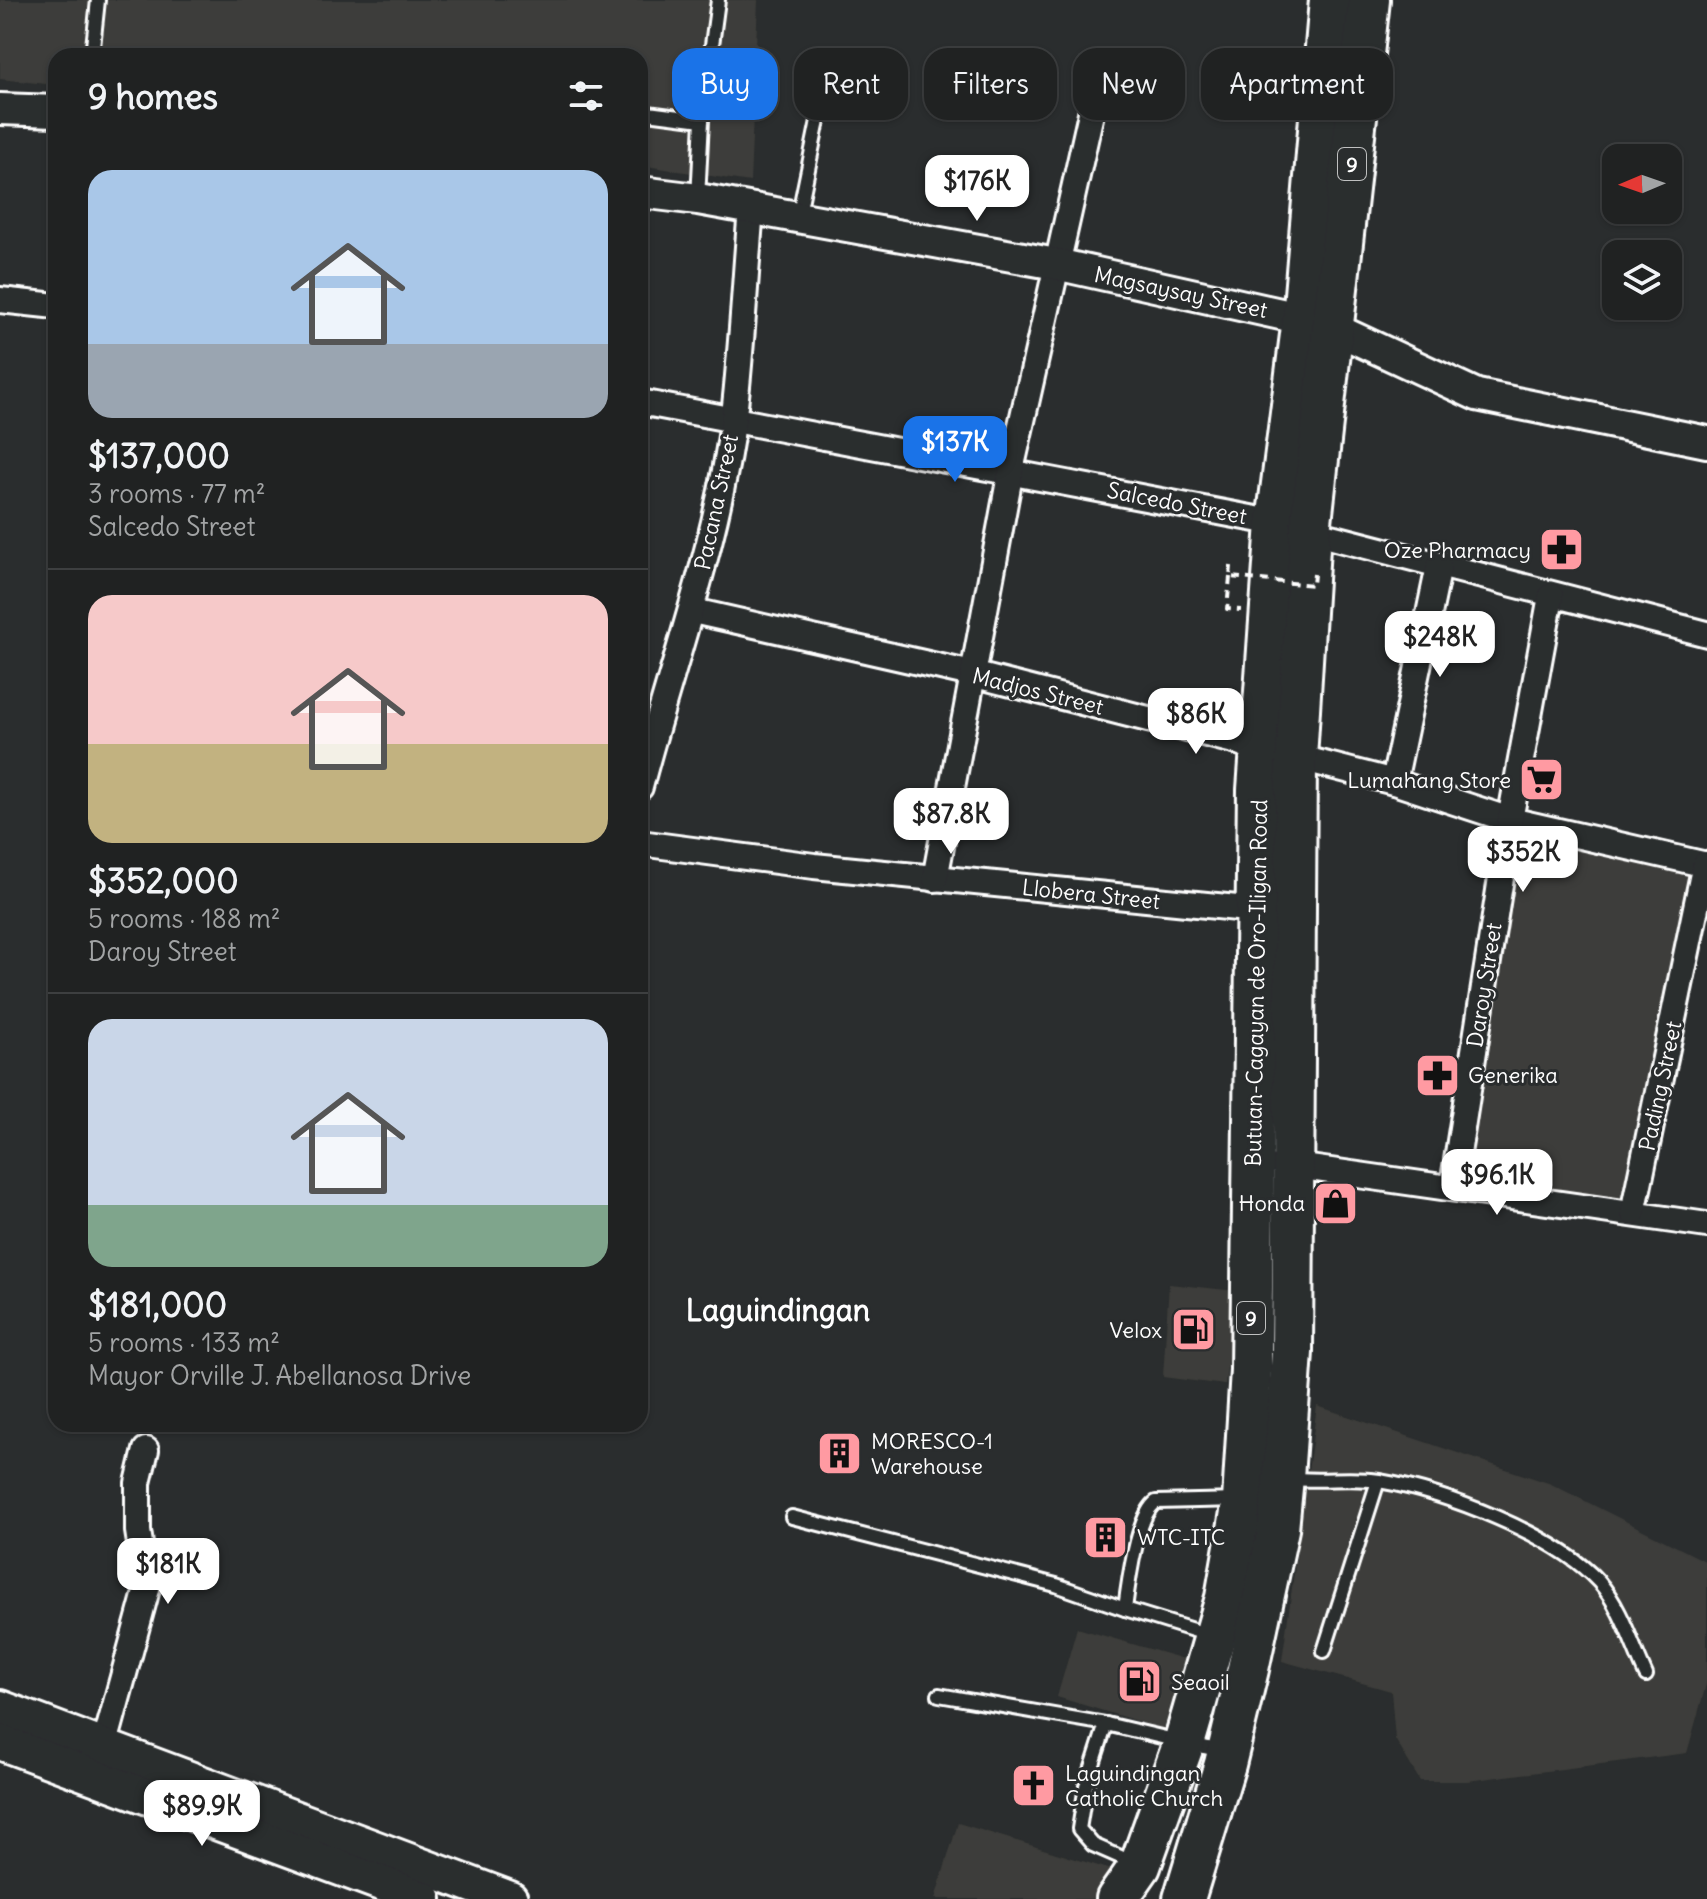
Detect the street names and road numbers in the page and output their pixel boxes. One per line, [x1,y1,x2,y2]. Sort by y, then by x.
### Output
road number: 9 [1338,148,1366,180]
street label: Magsaysay Street [1092,260,1270,324]
street label: Pacana Street [688,432,744,572]
street label: Salcedo Street [1105,476,1249,530]
street label: Madjos Street [969,661,1107,721]
street label: Butuan-Cagayan de Oro-Iligan Road [1239,799,1273,1167]
street label: Llobera Street [1021,873,1161,915]
street label: Daroy Street [1460,921,1508,1049]
street label: Pading Street [1633,1019,1687,1153]
road number: 9 [1237,1302,1265,1334]

